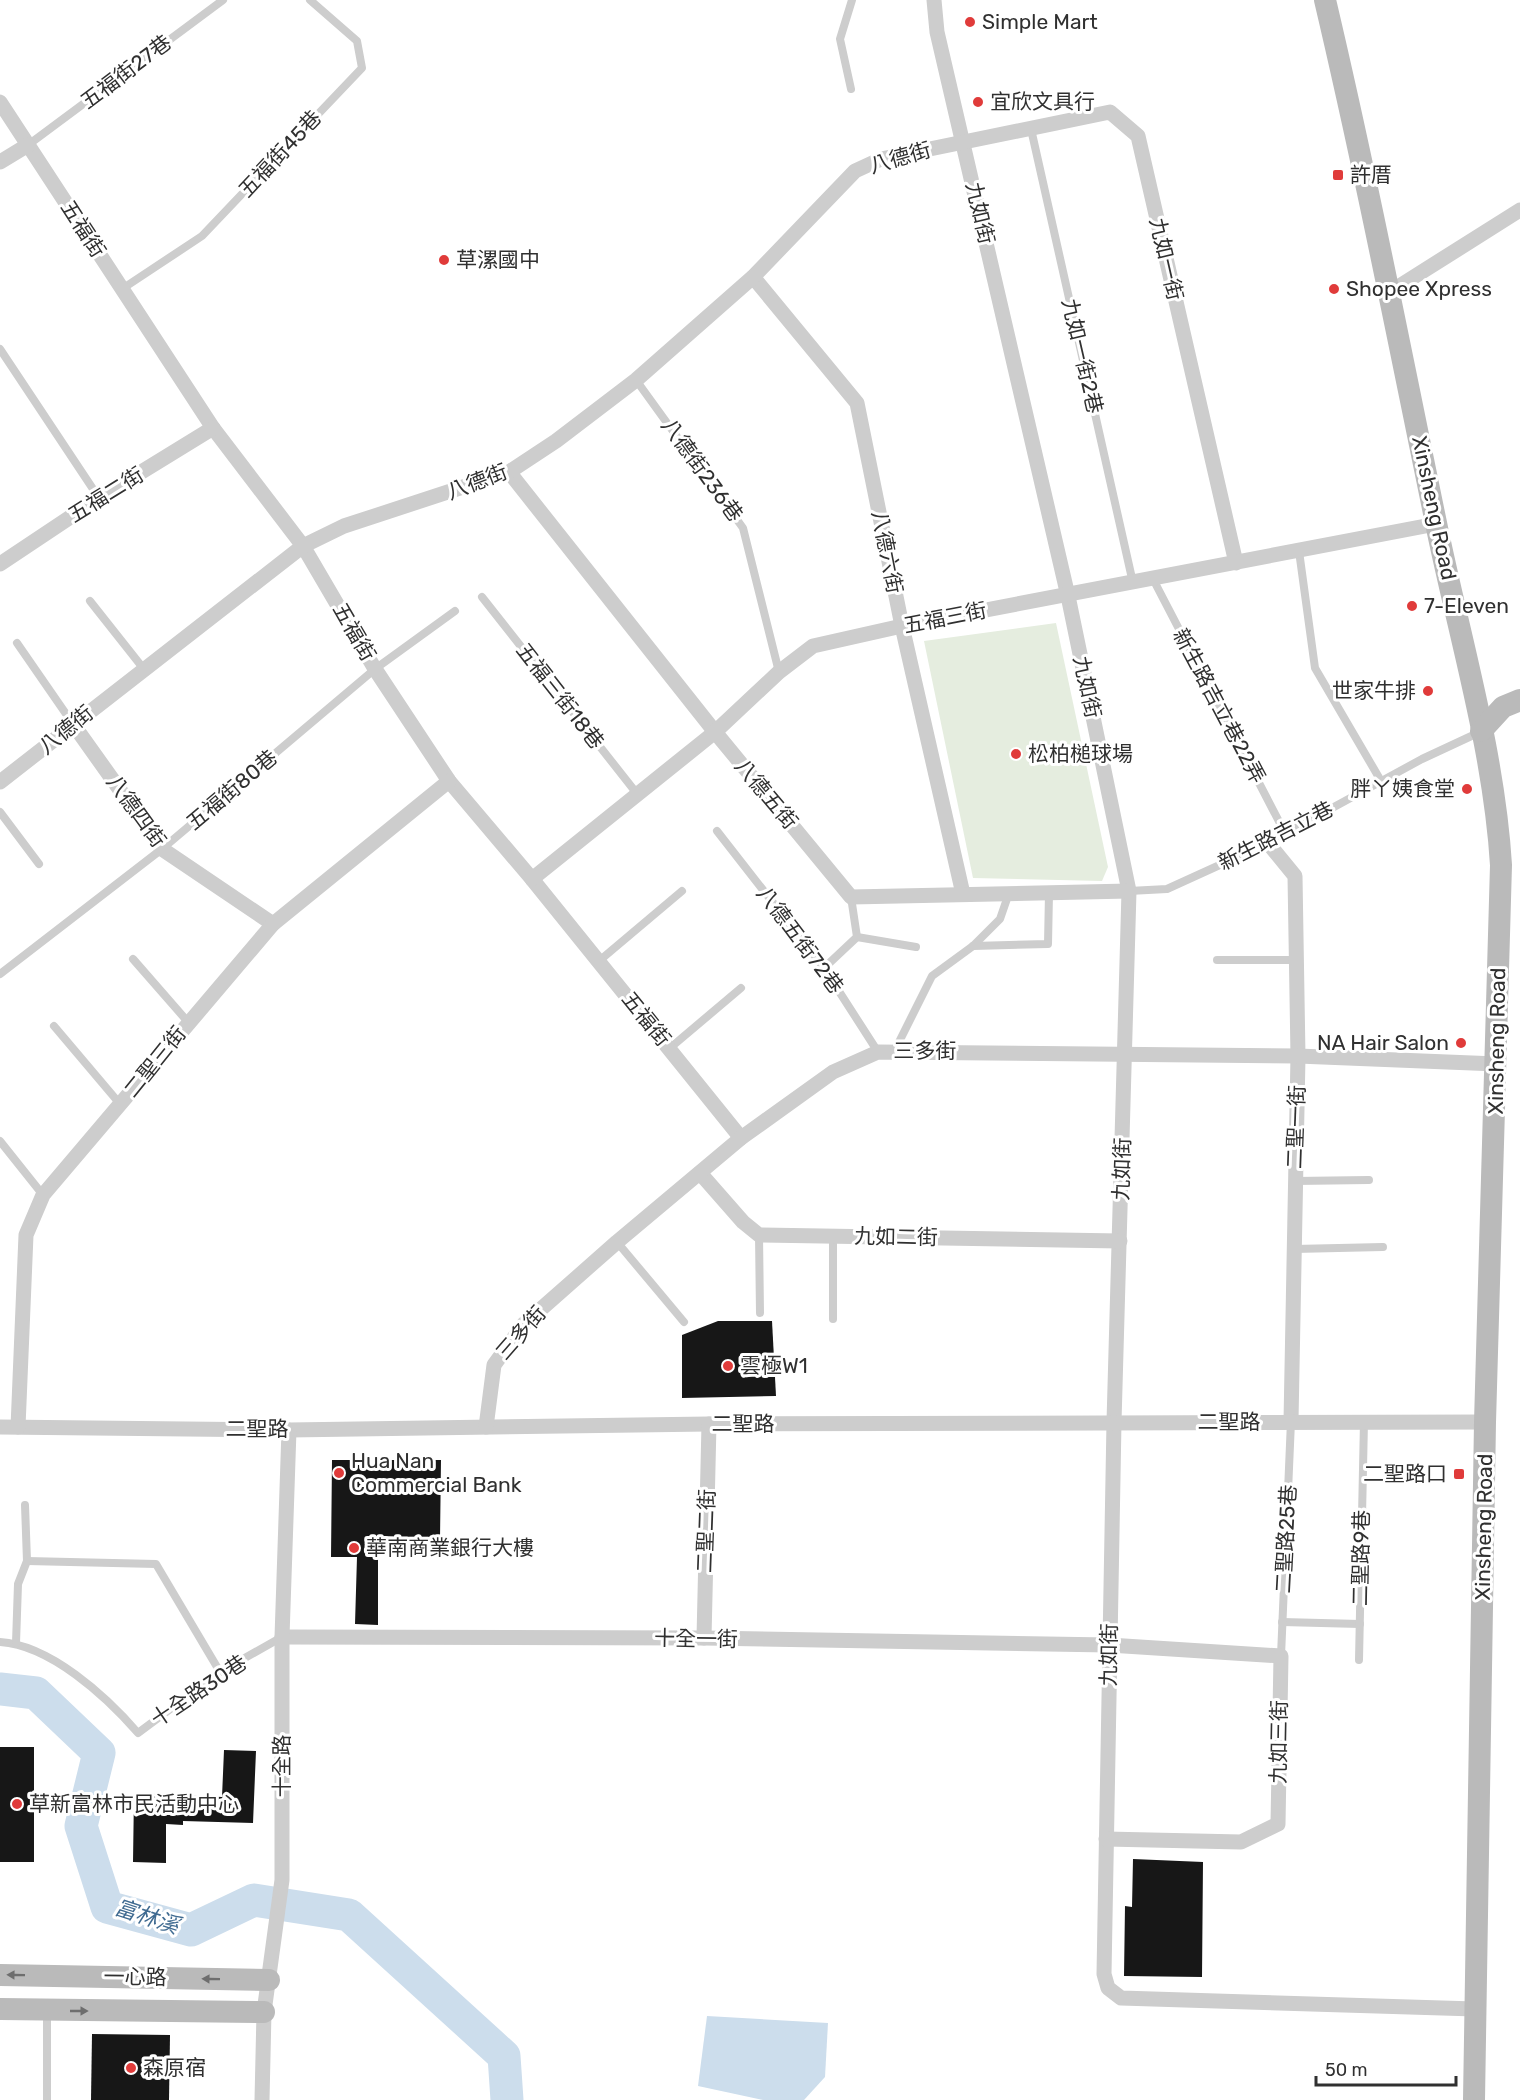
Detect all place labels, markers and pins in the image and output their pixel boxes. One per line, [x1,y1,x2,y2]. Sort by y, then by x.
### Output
place label: Simple Mart [982,9,1098,34]
marker: Simple Mart [963,15,977,29]
place label: 宜欣文具行 [990,89,1095,114]
marker: 宜欣文具行 [971,95,985,109]
place label: 許厝 [1350,162,1392,187]
marker: 許厝 [1331,168,1345,182]
place label: 草漯國中 [456,247,540,272]
marker: 草漯國中 [437,253,451,267]
place label: Shopee Xpress [1346,276,1492,301]
marker: Shopee Xpress [1327,282,1341,296]
place label: 7-Eleven [1424,593,1509,618]
marker: 7-Eleven [1405,599,1419,613]
place label: 世家牛排 [1332,678,1416,703]
marker: 世家牛排 [1421,684,1435,698]
place label: 松柏槌球場 [1028,741,1133,766]
marker: 松柏槌球場 [1009,747,1023,761]
place label: 胖ㄚ姨食堂 [1350,776,1455,801]
marker: 胖ㄚ姨食堂 [1460,782,1474,796]
place label: NA Hair Salon [1317,1030,1449,1055]
marker: NA Hair Salon [1454,1036,1468,1050]
place label: 雲極W1 [740,1353,808,1378]
marker: 雲極W1 [721,1359,735,1373]
place label: Hua Nan Commercial Bank [351,1448,522,1497]
place label: 二聖路口 [1363,1461,1447,1486]
marker: Hua Nan Commercial Bank [332,1466,346,1480]
marker: 二聖路口 [1452,1467,1466,1481]
place label: 華南商業銀行大樓 [366,1535,534,1560]
marker: 華南商業銀行大樓 [347,1541,361,1555]
place label: 草新富林市民活動中心 [29,1791,239,1816]
marker: 草新富林市民活動中心 [10,1797,24,1811]
place label: 森原宿 [143,2055,206,2080]
marker: 森原宿 [124,2061,138,2075]

